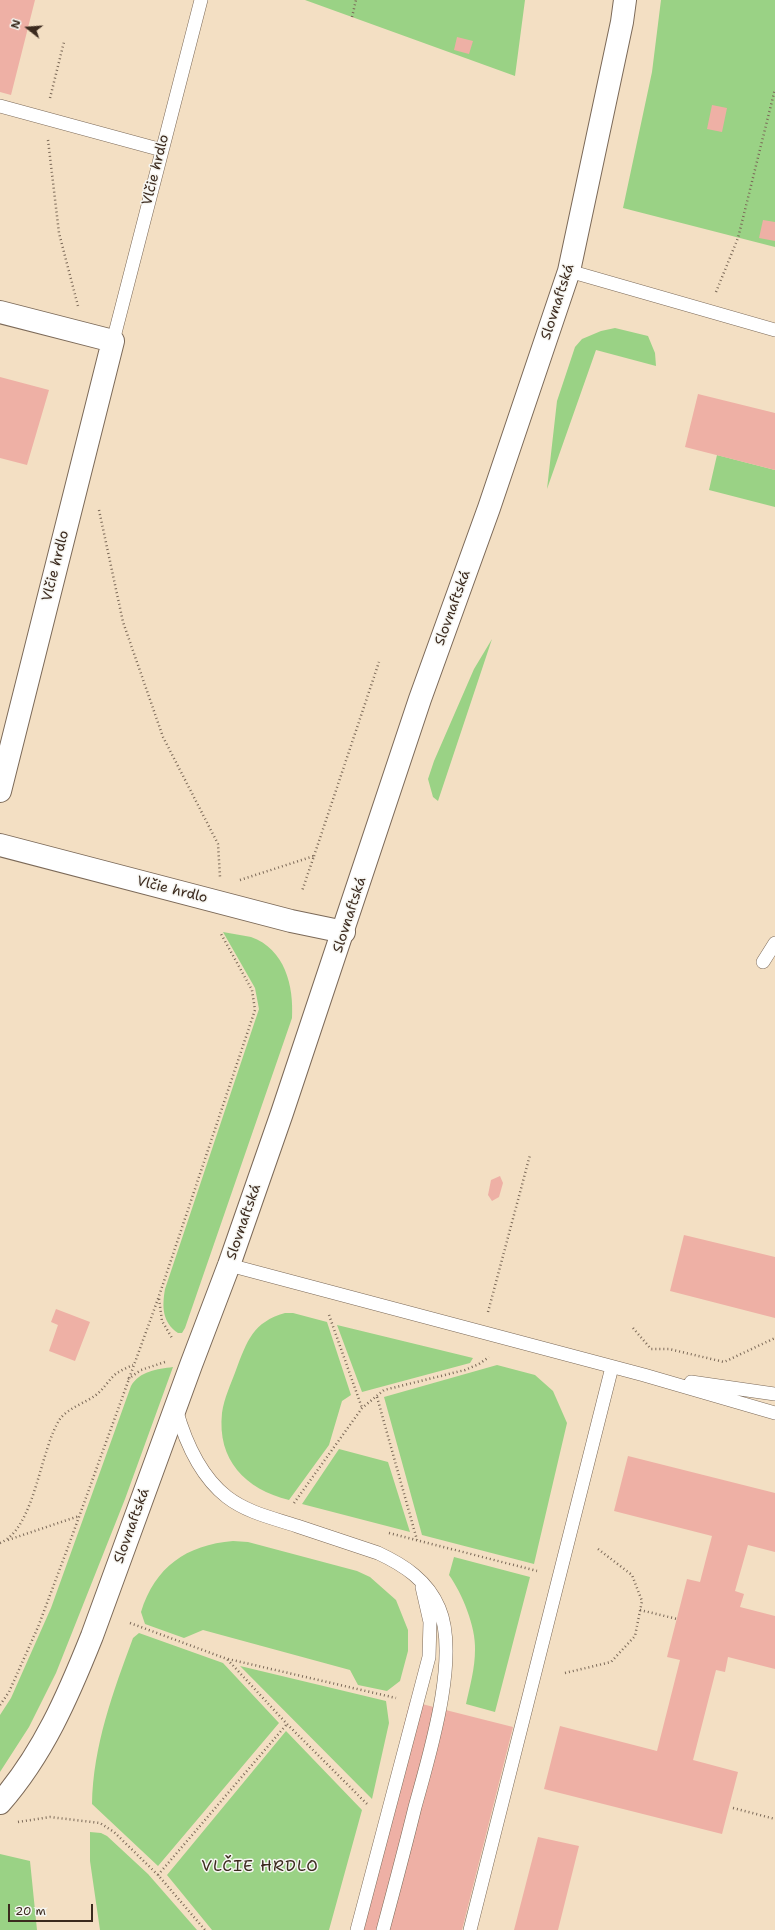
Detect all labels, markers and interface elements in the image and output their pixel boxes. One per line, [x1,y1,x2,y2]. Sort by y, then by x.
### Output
north arrow [8,8,48,48]
text: N [8,18,24,31]
street label: Vlčie hrdlo [139,133,173,207]
street label: Slovnaftská [538,262,578,342]
street label: Vlčie hrdlo [39,529,73,603]
street label: Slovnaftská [432,568,474,648]
street label: Vlčie hrdlo [135,873,209,907]
street label: Slovnaftská [330,875,370,955]
street label: Slovnaftská [223,1182,265,1262]
street label: Slovnaftská [111,1486,153,1566]
district label: VLČIE HRDLO [201,1857,319,1877]
scale bar [10,1896,95,1922]
text: 20 m [15,1903,46,1919]

